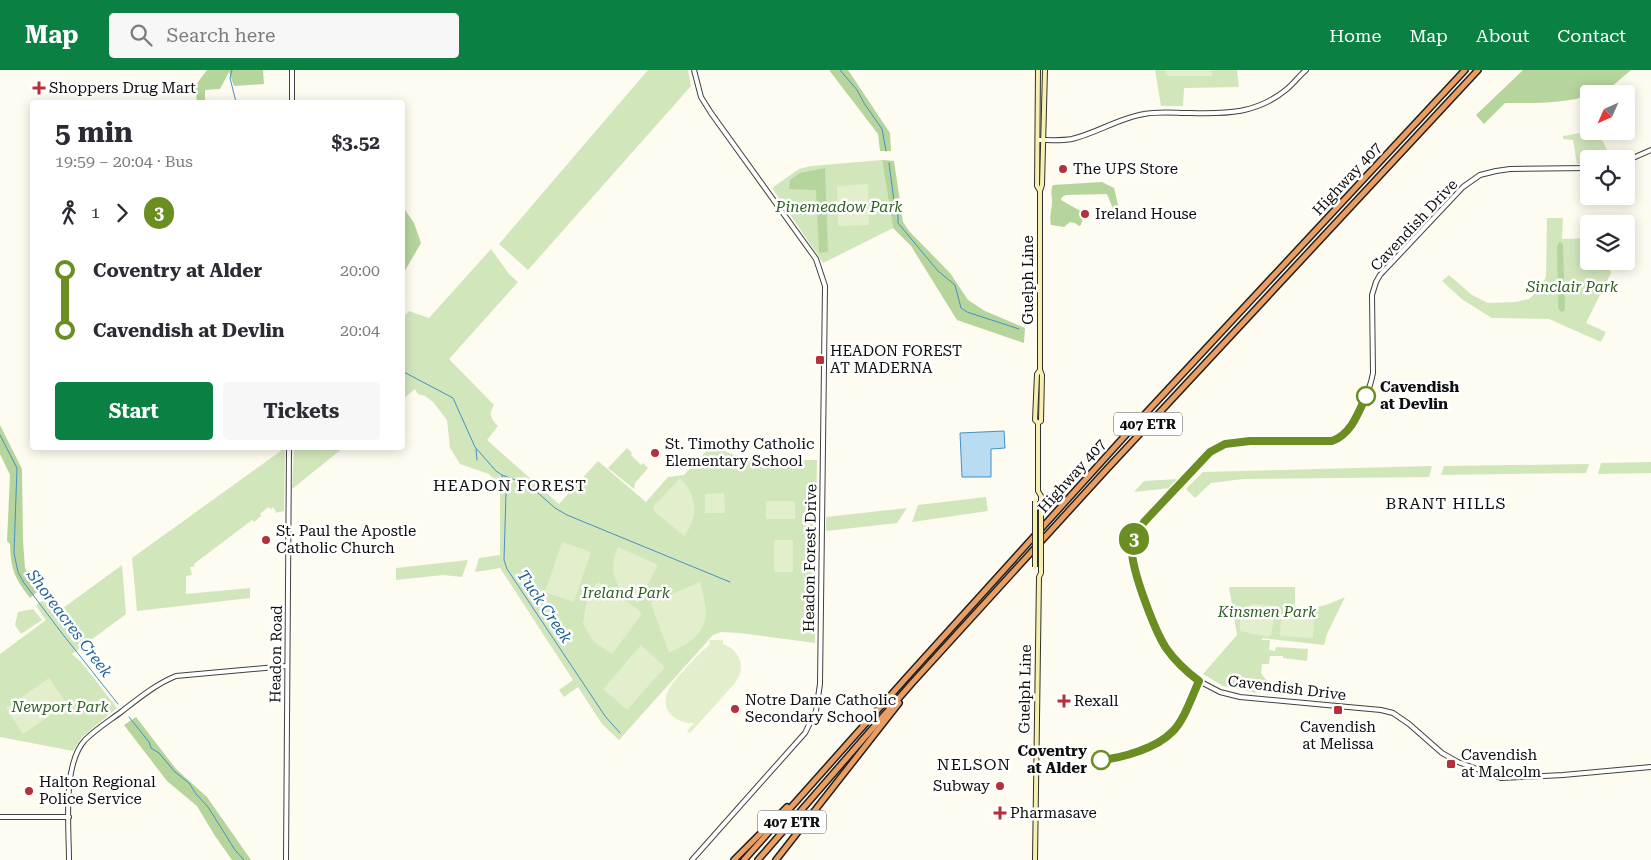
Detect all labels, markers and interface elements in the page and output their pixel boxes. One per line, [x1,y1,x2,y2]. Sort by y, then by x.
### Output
search box [109,13,459,58]
text: Map [25,21,79,49]
icon: search [127,21,155,49]
text: Search here [167,24,275,47]
text: Home [1329,25,1381,46]
text: Map [1409,25,1448,46]
text: About [1476,25,1529,46]
text: Contact [1557,25,1626,46]
place label: Shoppers Drug Mart [49,79,196,97]
marker: Shoppers Drug Mart [33,82,45,94]
north arrow [1580,85,1635,140]
map controls [1580,85,1635,270]
text: 5 min [55,116,133,149]
text: $3.52 [331,131,380,154]
street label: Highway 407 [1309,139,1385,219]
button: locate [1580,150,1635,205]
text: 19:59 – 20:04 · Bus [55,152,193,171]
place label: The UPS Store [1073,160,1178,178]
marker: The UPS Store [1057,163,1069,175]
street label: Cavendish Drive [1367,175,1461,275]
park label: Pinemeadow Park [775,198,903,216]
icon: walk [55,199,83,227]
icon: forward [108,199,136,227]
text: 3 [154,202,164,223]
text: 1 [91,203,100,222]
place label: Ireland House [1095,205,1197,223]
marker: Ireland House [1079,208,1091,220]
button: layers [1580,215,1635,270]
street label: Guelph Line [1019,235,1037,325]
text: Coventry at Alder [93,259,262,282]
text: 20:00 [340,261,380,280]
park label: Sinclair Park [1525,278,1619,296]
text: Cavendish at Devlin [93,319,285,342]
text: 20:04 [340,321,380,340]
place label: HEADON FOREST AT MADERNA [830,342,962,377]
marker: HEADON FOREST AT MADERNA [814,354,826,366]
place label: Cavendish at Devlin [1380,378,1459,413]
button: Start [55,382,213,440]
button: Tickets [223,382,380,440]
marker: Cavendish at Devlin [1356,386,1376,406]
road number: 407 ETR [1114,412,1182,436]
place label: St. Timothy Catholic Elementary School [665,435,814,470]
street label: Highway 407 [1034,435,1110,517]
marker: St. Timothy Catholic Elementary School [649,447,661,459]
district label: HEADON FOREST [433,476,587,495]
street label: Headon Forest Drive [800,484,820,632]
district label: BRANT HILLS [1386,494,1506,513]
place label: St. Paul the Apostle Catholic Church [276,522,416,557]
line badge: 3 [1118,523,1150,555]
text: 3 [1129,528,1139,549]
marker: St. Paul the Apostle Catholic Church [260,534,272,546]
water label: Shoreacres Creek [22,565,116,681]
water label: Tuck Creek [513,566,576,647]
park label: Ireland Park [581,584,671,602]
park label: Kinsmen Park [1217,603,1317,621]
street label: Headon Road [266,605,286,703]
street label: Guelph Line [1015,644,1035,734]
street label: Cavendish Drive [1227,672,1347,704]
place label: Notre Dame Catholic Secondary School [745,691,896,726]
place label: Rexall [1074,692,1119,710]
marker: Rexall [1058,695,1070,707]
park label: Newport Park [10,698,109,716]
marker: Notre Dame Catholic Secondary School [729,703,741,715]
marker: Cavendish at Melissa [1332,704,1344,716]
place label: Cavendish at Melissa [1300,718,1376,753]
place label: Coventry at Alder [1017,742,1087,777]
place label: Cavendish at Malcolm [1461,746,1542,781]
marker: Coventry at Alder [1091,750,1111,770]
district label: NELSON [937,755,1011,774]
marker: Cavendish at Malcolm [1445,758,1457,770]
place label: Halton Regional Police Service [39,773,156,808]
place label: Subway [933,777,990,795]
marker: Subway [994,780,1006,792]
marker: Halton Regional Police Service [23,785,35,797]
place label: Pharmasave [1010,804,1097,822]
marker: Pharmasave [994,807,1006,819]
road number: 407 ETR [758,810,826,834]

